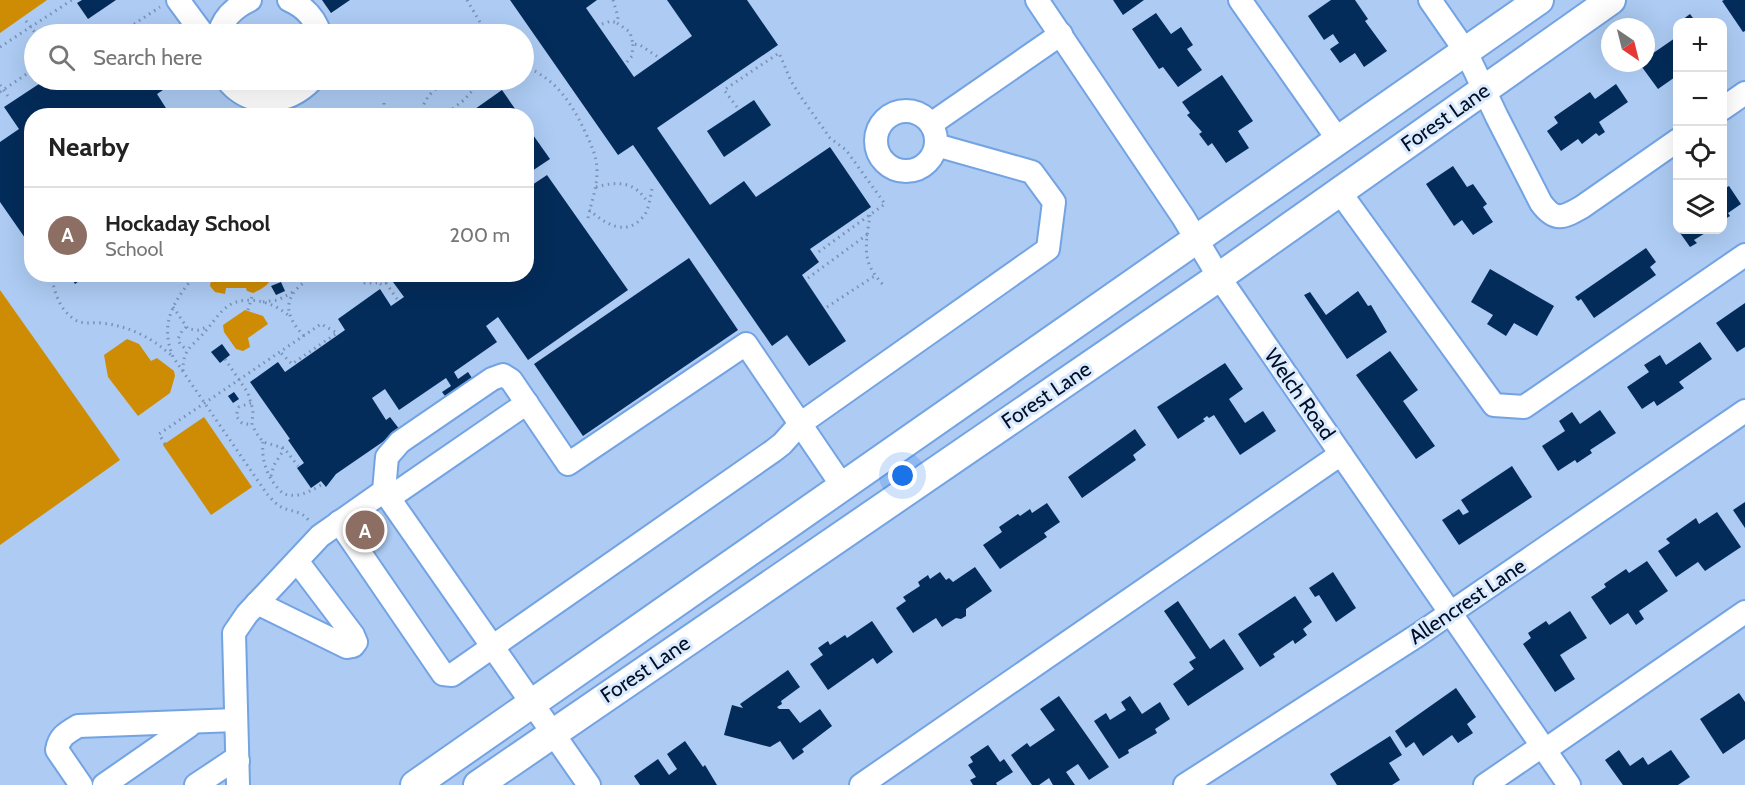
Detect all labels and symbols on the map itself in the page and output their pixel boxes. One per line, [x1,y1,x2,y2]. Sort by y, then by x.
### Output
north arrow [1601,18,1655,72]
street label: Forest Lane [1396,77,1494,157]
street label: Welch Road [1259,343,1341,445]
street label: Forest Lane [997,356,1096,434]
your location [888,461,917,490]
pin: A [346,508,385,552]
street label: Allencrest Lane [1404,553,1530,649]
street label: Forest Lane [596,630,695,708]

